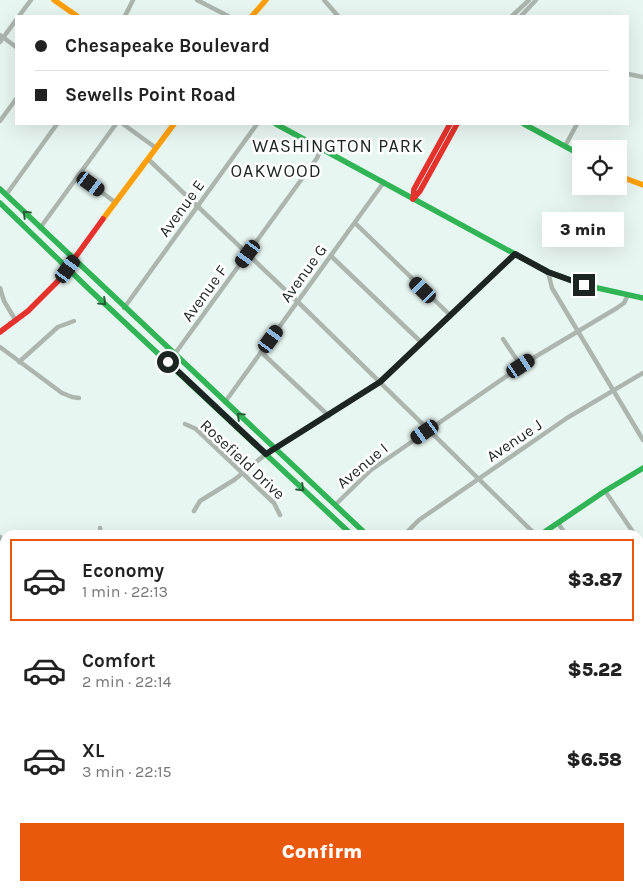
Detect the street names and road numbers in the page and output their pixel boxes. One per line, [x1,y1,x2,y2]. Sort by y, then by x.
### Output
street label: Avenue E [154,176,208,240]
street label: Avenue G [276,241,331,306]
street label: Avenue F [178,261,231,325]
street label: Rosefield Drive [196,415,289,503]
street label: Avenue J [483,415,546,466]
street label: Avenue I [333,439,392,492]

